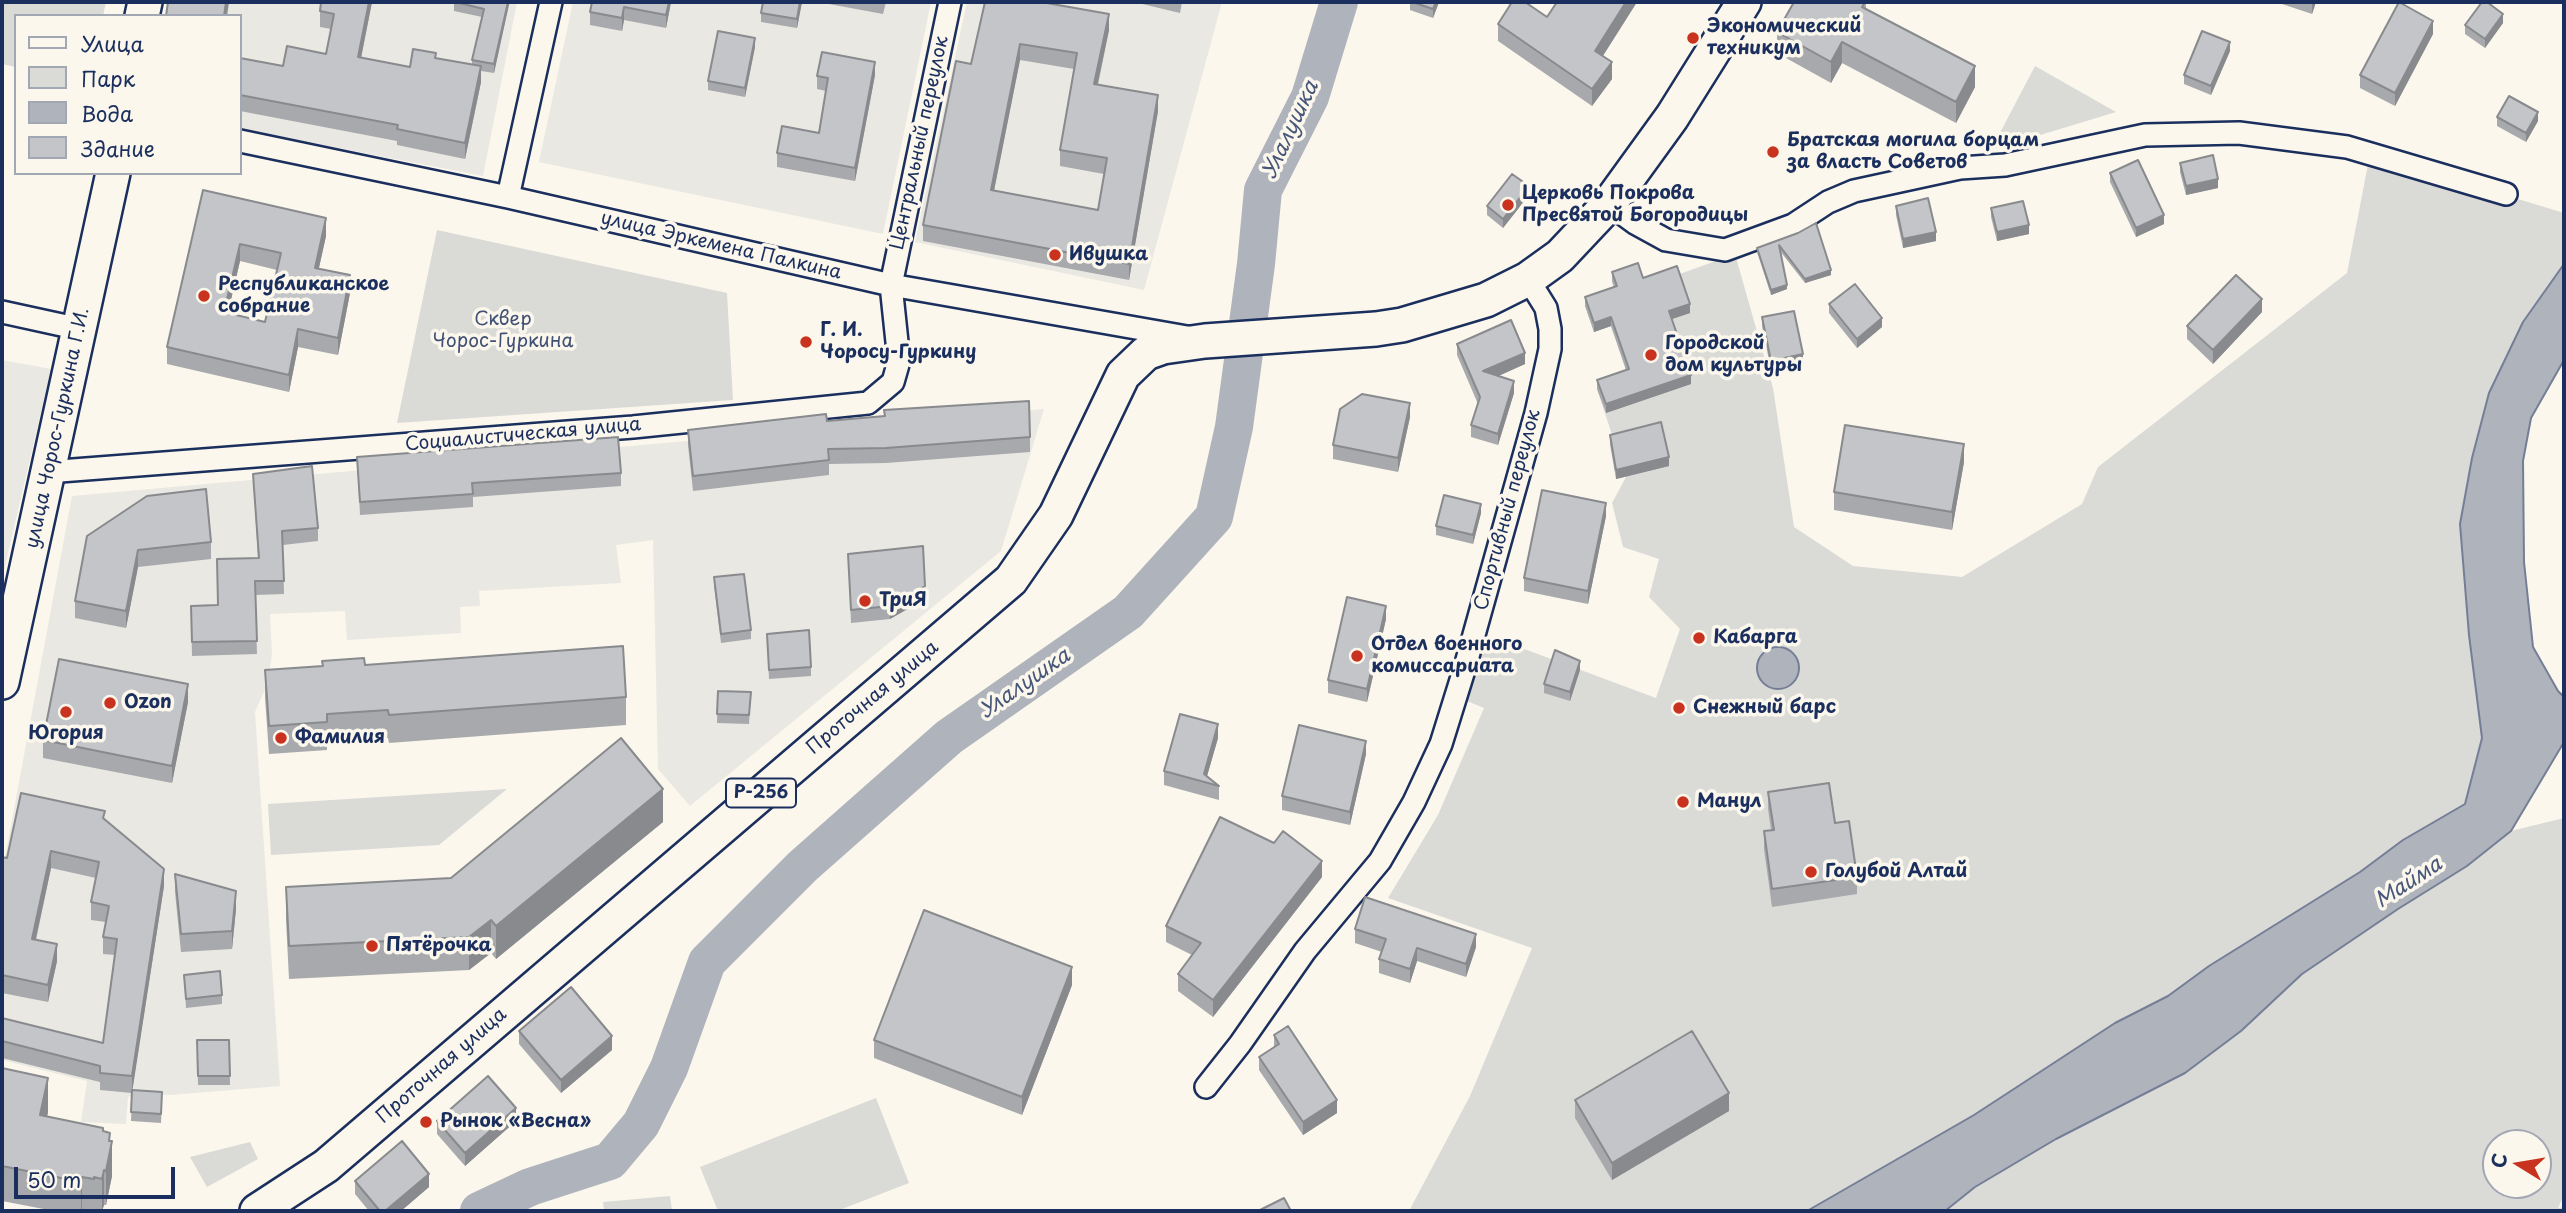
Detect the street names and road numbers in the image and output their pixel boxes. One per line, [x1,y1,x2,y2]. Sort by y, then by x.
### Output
street label: Центральный переулок [886,34,954,252]
street label: улица Эркемена Палкина [598,207,844,285]
street label: улица Чорос-Гуркина Г.И. [21,305,95,551]
street label: Спортивный переулок [1470,407,1546,613]
street label: Социалистическая улица [404,413,642,457]
street label: Проточная улица [803,636,943,760]
road number: Р-256 [726,778,796,808]
street label: Проточная улица [372,1003,512,1129]

